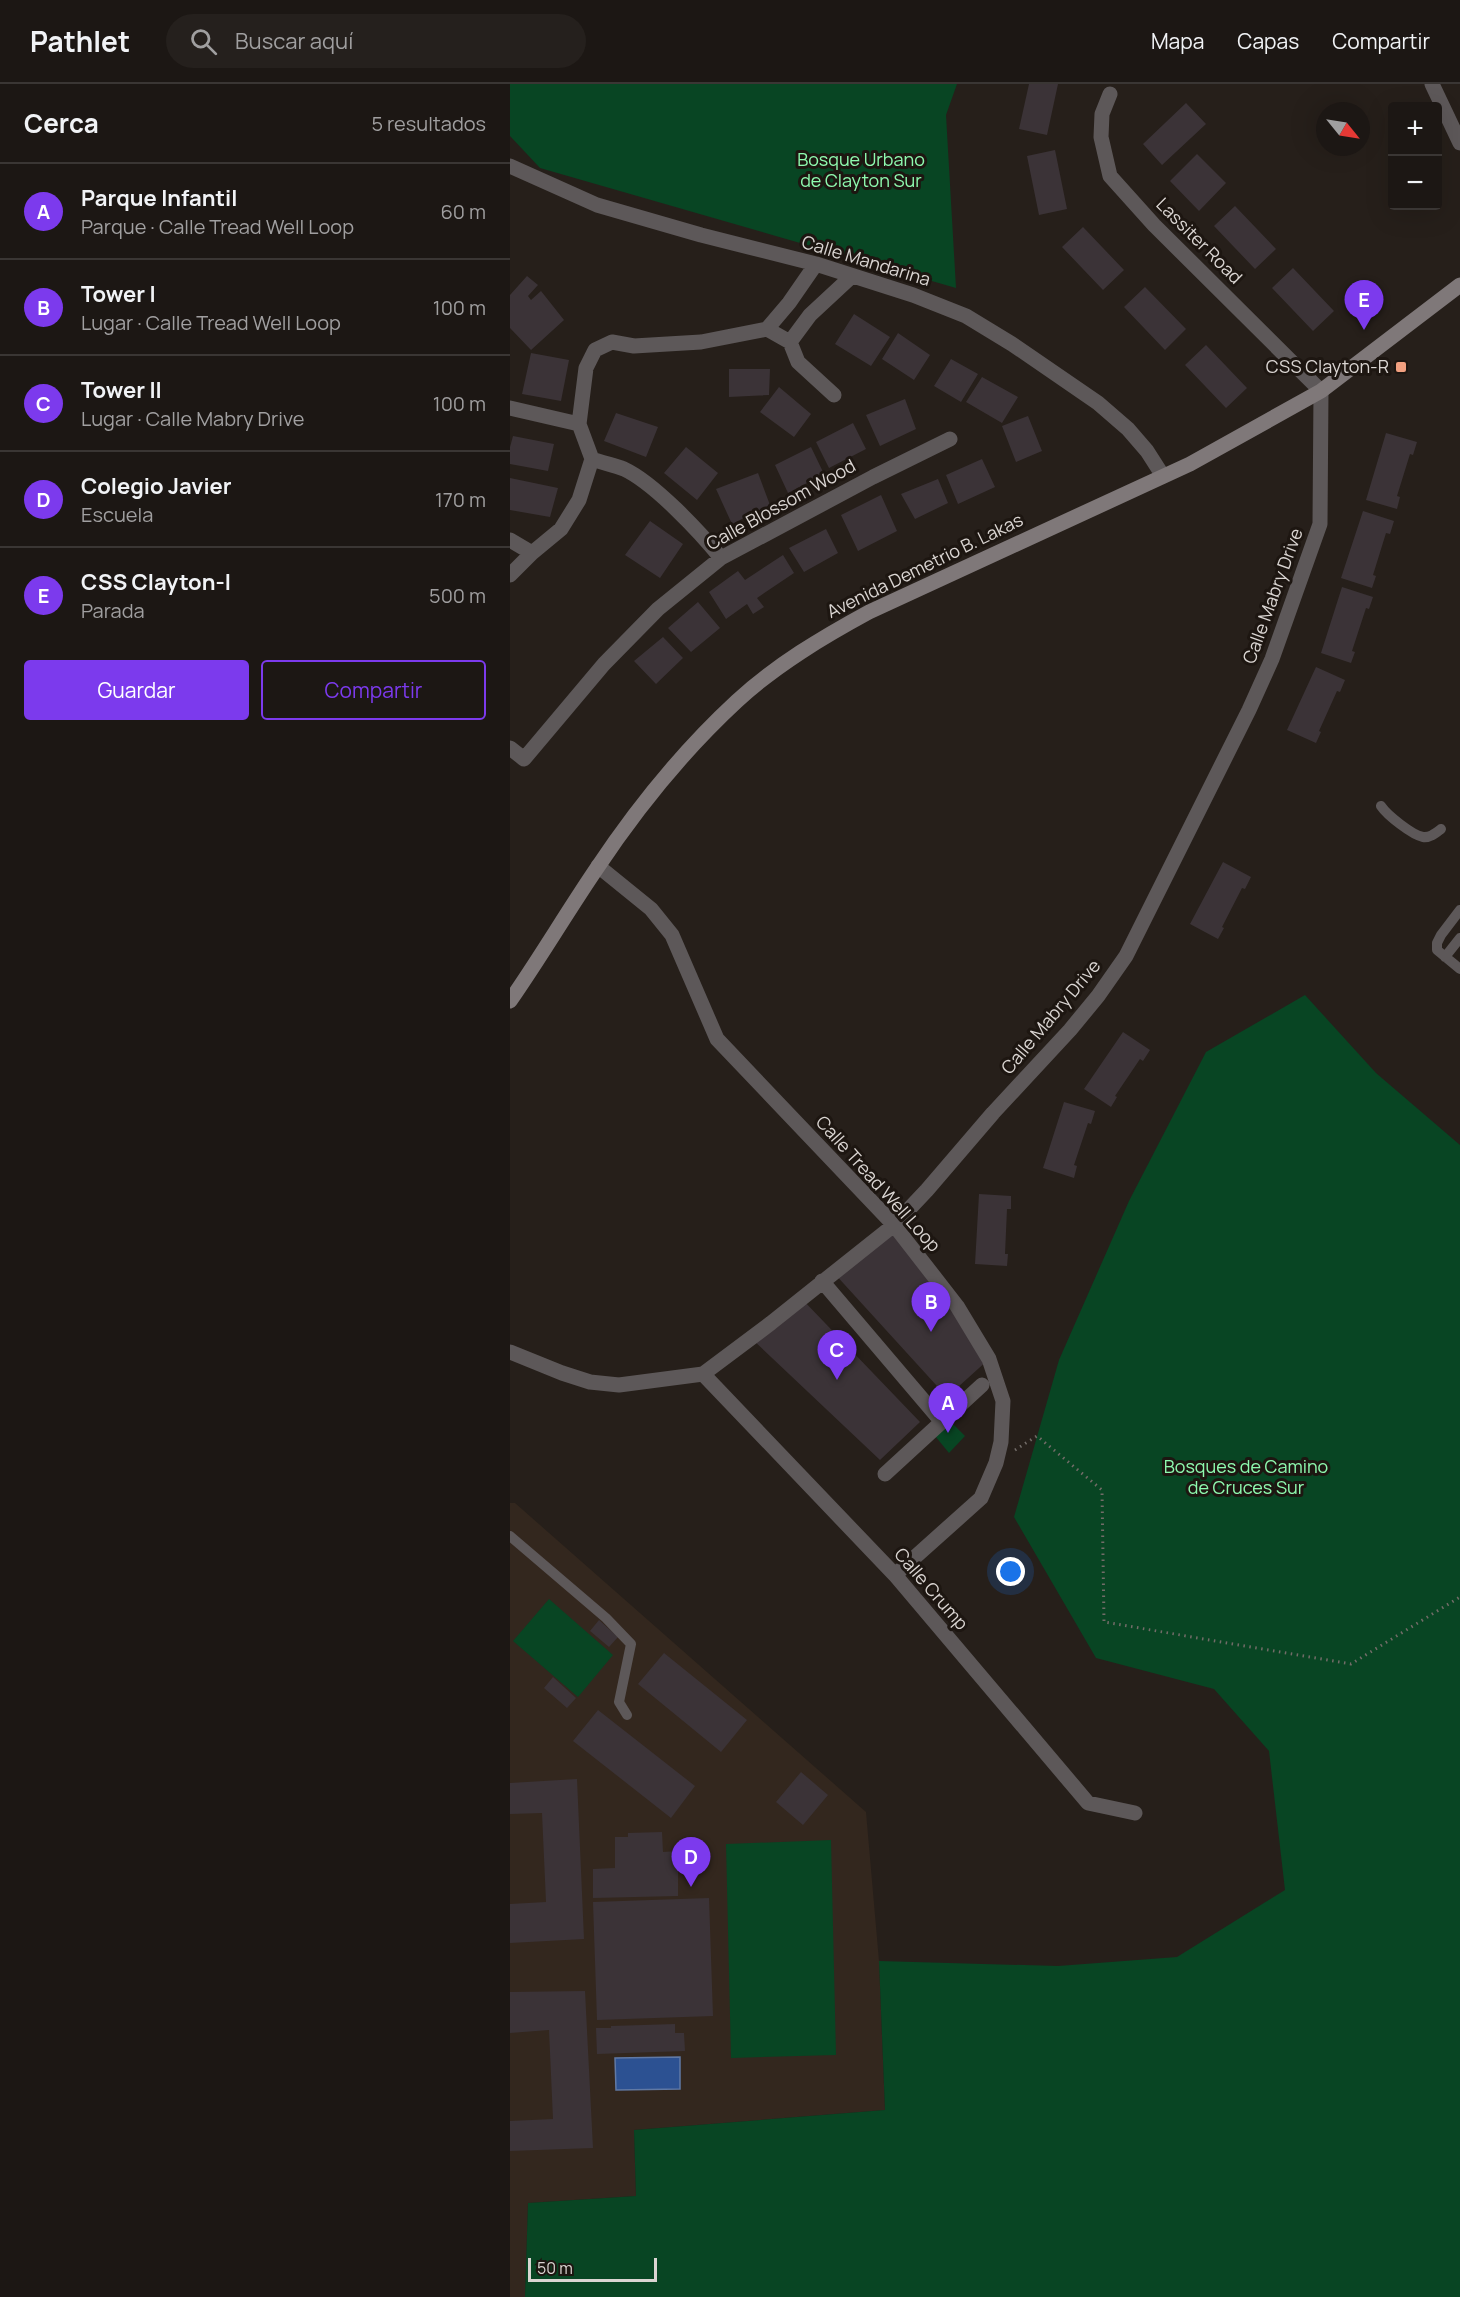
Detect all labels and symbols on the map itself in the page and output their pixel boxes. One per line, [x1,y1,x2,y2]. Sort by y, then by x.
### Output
north arrow [1316,102,1370,156]
park label: Bosque Urbano de Clayton Sur [797,147,925,192]
street label: Lassiter Road [1151,192,1248,289]
street label: Calle Mandarina [799,229,933,291]
pin: E [1344,280,1384,330]
place label: CSS Clayton-R [1266,354,1389,378]
marker: CSS Clayton-R [1394,360,1408,374]
street label: Calle Blossom Wood [702,453,860,555]
street label: Avenida Demetrio B. Lakas [823,507,1027,623]
street label: Calle Mabry Drive [1236,524,1308,667]
street label: Calle Mabry Drive [995,954,1105,1079]
street label: Calle Tread Well Loop [811,1110,946,1257]
pin: B [912,1282,950,1332]
pin: C [818,1330,856,1380]
pin: A [928,1384,968,1433]
park label: Bosques de Camino de Cruces Sur [1164,1454,1328,1499]
street label: Calle Crump [889,1542,974,1634]
your location [996,1557,1025,1586]
pin: D [672,1838,711,1887]
scale bar [528,2255,657,2282]

